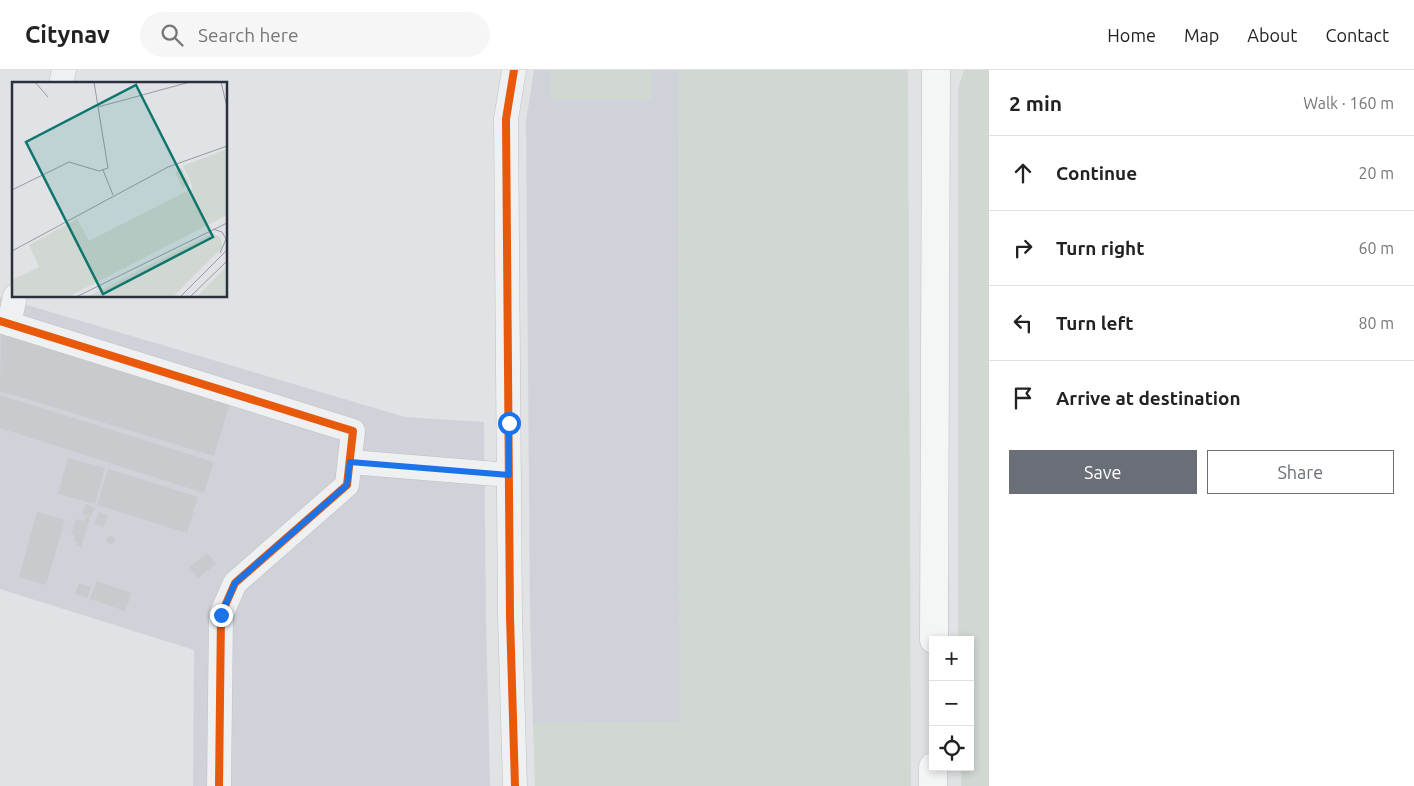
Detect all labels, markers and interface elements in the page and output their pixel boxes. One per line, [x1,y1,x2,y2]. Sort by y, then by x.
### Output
search box [140,12,490,57]
text: Citynav [25,21,110,48]
icon: search [158,21,186,49]
text: Search here [198,24,298,46]
text: Home [1107,25,1156,45]
text: Map [1184,25,1219,45]
text: About [1247,25,1297,45]
text: Contact [1325,25,1389,45]
inset map [12,82,228,298]
text: 2 min [1009,91,1062,115]
text: Walk · 160 m [1303,94,1394,112]
icon: ahead [1009,159,1037,187]
text: Continue [1056,162,1137,184]
text: 20 m [1358,164,1394,182]
icon: right [1009,234,1037,262]
text: Turn right [1056,237,1144,259]
text: 60 m [1358,239,1394,257]
icon: left [1009,309,1037,337]
text: Turn left [1056,312,1134,334]
text: 80 m [1358,314,1394,332]
icon: arrive [1009,384,1037,412]
text: Arrive at destination [1056,387,1241,409]
route start [498,412,521,435]
button: Save [1009,450,1197,494]
button: Share [1207,450,1394,494]
route end [210,604,233,627]
map controls [929,636,974,771]
button: + [929,636,974,681]
button: − [929,681,974,726]
button: locate [929,726,974,771]

